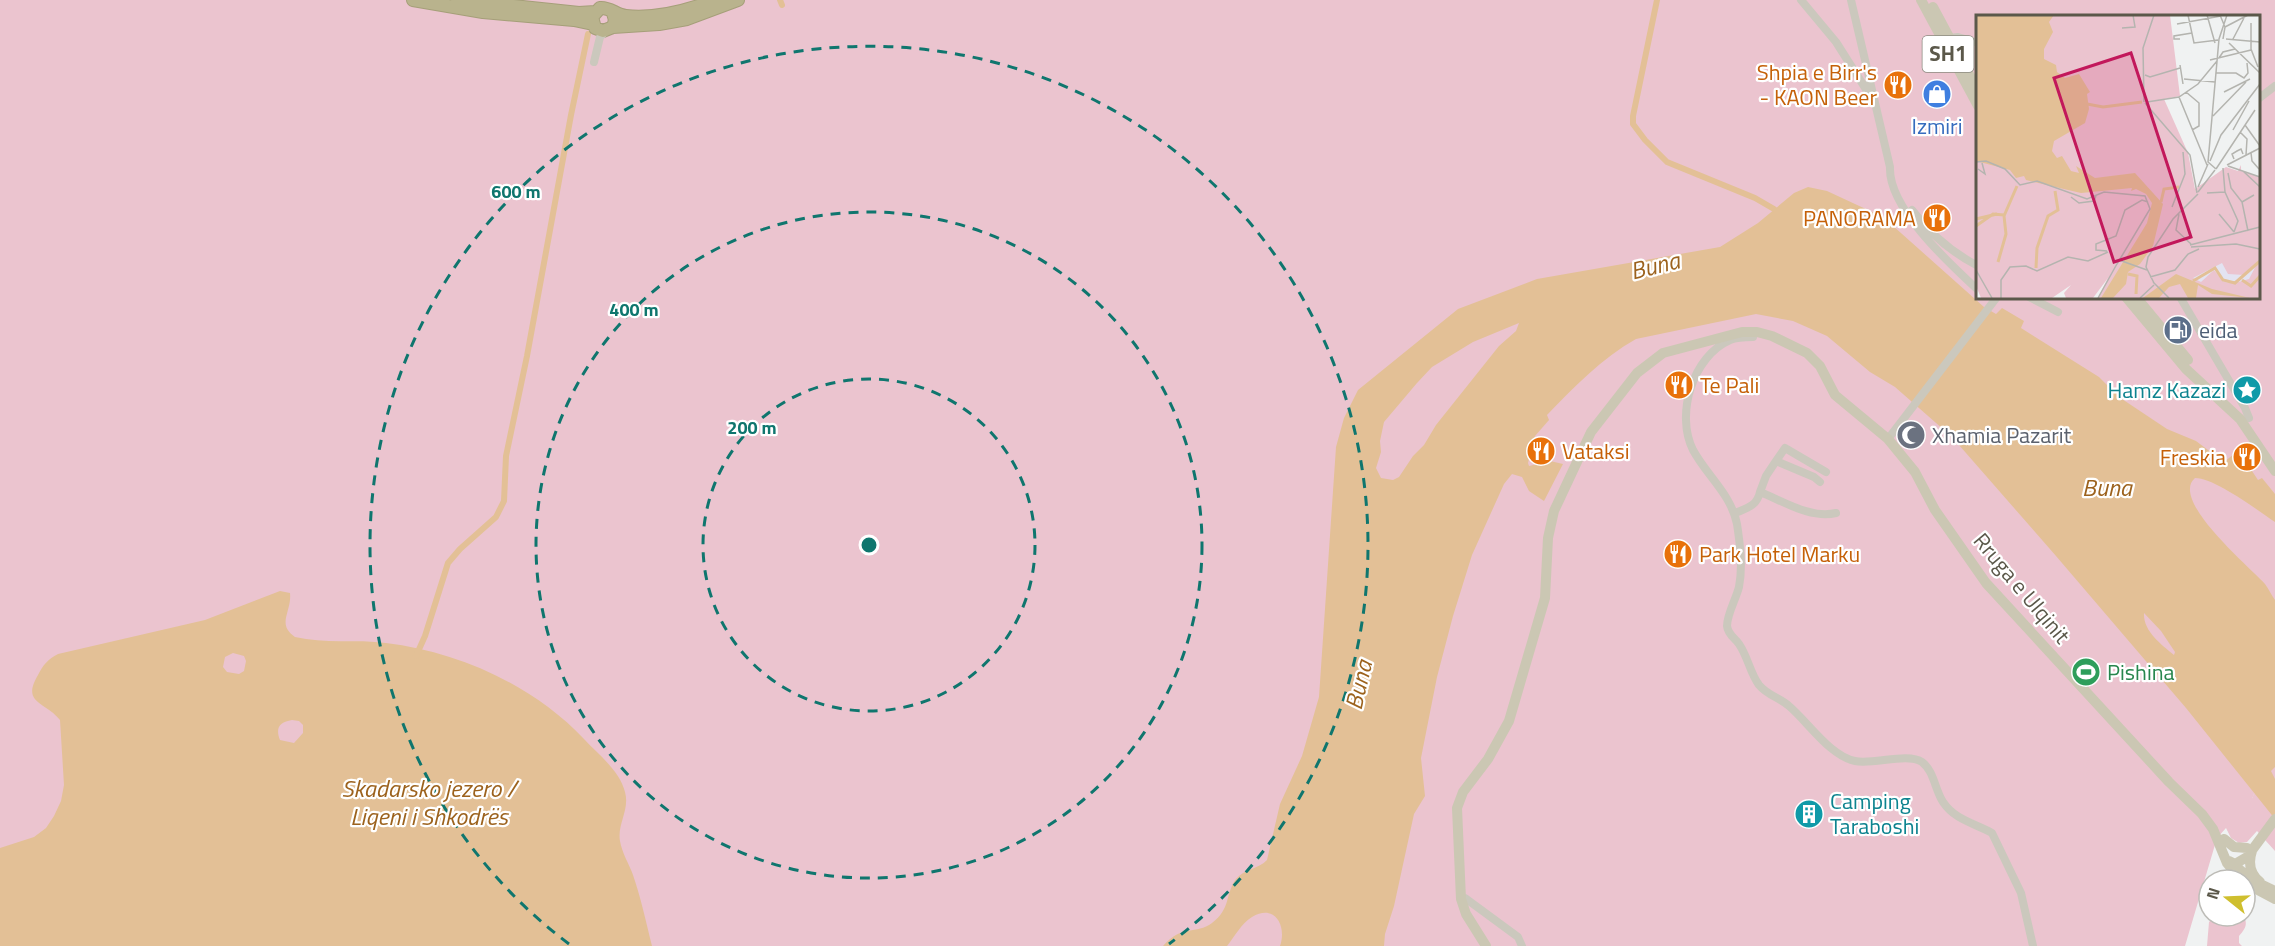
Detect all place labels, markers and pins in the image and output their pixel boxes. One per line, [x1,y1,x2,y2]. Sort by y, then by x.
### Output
place label: Shpia e Birr's - KAON Beer [1757,55,1877,114]
restaurant icon: Shpia e Birr's - KAON Beer [1882,69,1914,101]
shop icon: Izmiri [1921,78,1953,110]
place label: Izmiri [1911,109,1963,143]
place label: PANORAMA [1803,201,1916,235]
restaurant icon: PANORAMA [1921,202,1953,234]
place label: eida [2199,313,2238,347]
fuel station icon: eida [2162,314,2194,346]
place label: Te Pali [1700,368,1759,402]
restaurant icon: Te Pali [1663,369,1695,401]
place label: Hamz Kazazi [2107,373,2226,407]
place icon: Hamz Kazazi [2231,374,2263,406]
place label: Xhamia Pazarit [1932,418,2072,452]
mosque icon: Xhamia Pazarit [1895,419,1927,451]
place label: Vataksi [1562,434,1630,468]
restaurant icon: Vataksi [1525,435,1557,467]
place label: Freskia [2160,440,2226,474]
restaurant icon: Freskia [2231,441,2263,473]
centre of rings [859,535,879,555]
place label: Park Hotel Marku [1699,537,1860,571]
restaurant icon: Park Hotel Marku [1662,538,1694,570]
place label: Pishina [2107,655,2175,689]
sports icon: Pishina [2070,656,2102,688]
place label: Camping Taraboshi [1830,784,1919,843]
building icon: Camping Taraboshi [1793,798,1825,830]

